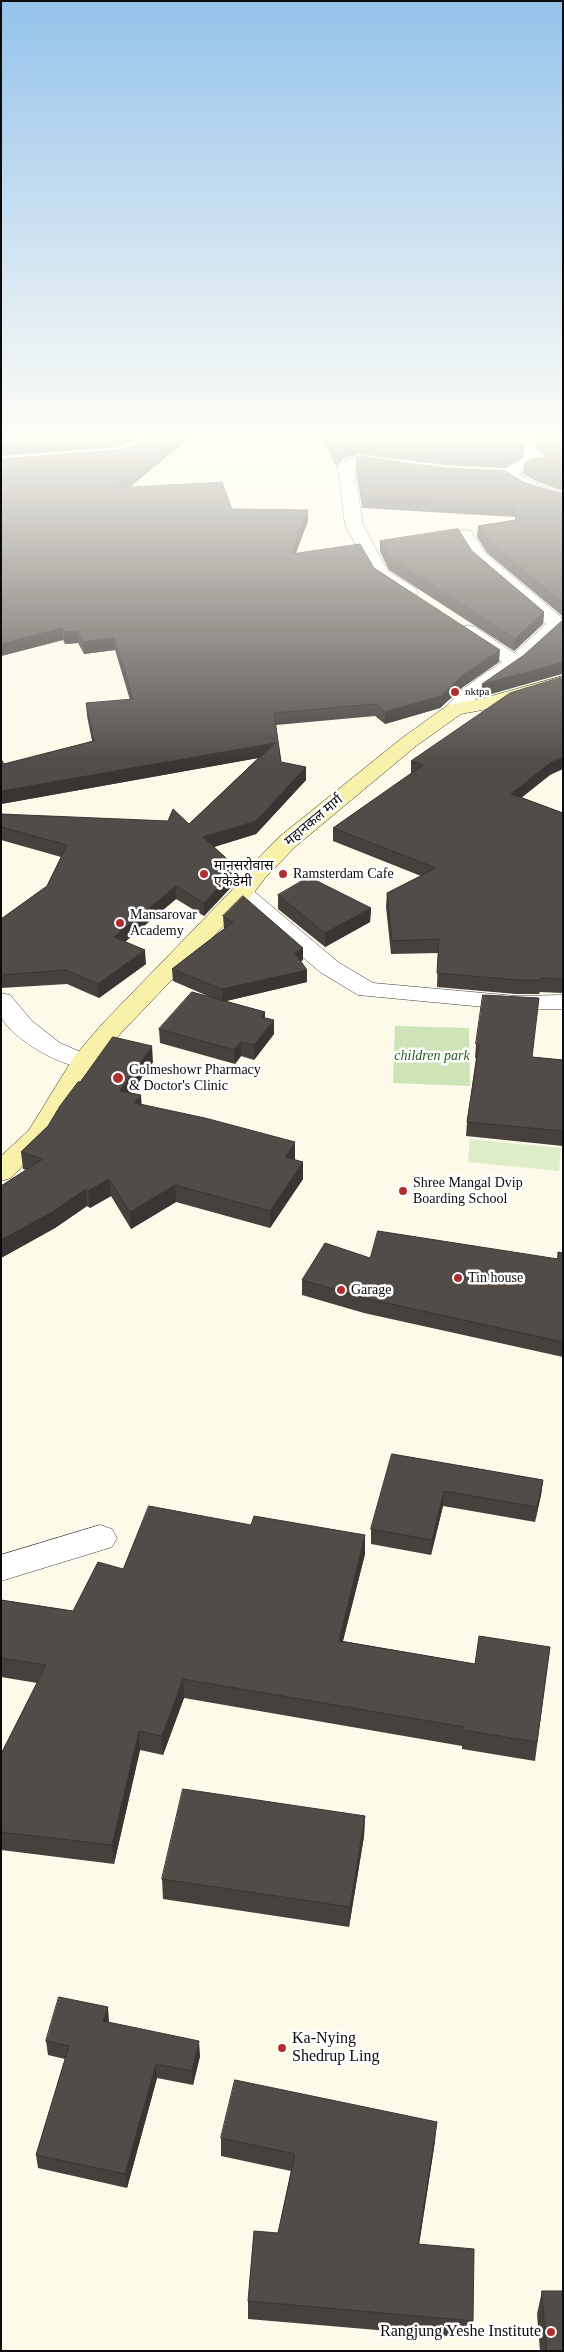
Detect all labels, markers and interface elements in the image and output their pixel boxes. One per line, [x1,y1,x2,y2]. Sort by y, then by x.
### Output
place label: nktpa [465,685,489,699]
marker: nktpa [449,686,461,698]
street label: महानकल मार्ग [281,792,347,850]
place label: मानसरोवास एकेडेमी [214,858,273,890]
place label: Ramsterdam Cafe [293,866,394,882]
marker: मानसरोवास एकेडेमी [198,868,210,880]
marker: Ramsterdam Cafe [277,868,289,880]
place label: Mansarovar Academy [130,907,197,940]
marker: Mansarovar Academy [114,917,126,929]
park label: children park [394,1048,470,1064]
place label: Golmeshowr Pharmacy & Doctor's Clinic [129,1062,261,1094]
marker: Golmeshowr Pharmacy & Doctor's Clinic [111,1071,125,1085]
place label: Shree Mangal Dvip Boarding School [413,1175,523,1208]
marker: Shree Mangal Dvip Boarding School [397,1185,409,1197]
place label: Tin house [468,1270,523,1286]
marker: Tin house [452,1272,464,1284]
place label: Garage [351,1282,391,1298]
marker: Garage [335,1284,347,1296]
place label: Ka-Nying Shedrup Ling [292,2029,380,2067]
marker: Ka-Nying Shedrup Ling [276,2042,288,2054]
place label: Rangjung Yeshe Institute [380,2322,541,2342]
marker: Rangjung Yeshe Institute [545,2326,557,2338]

